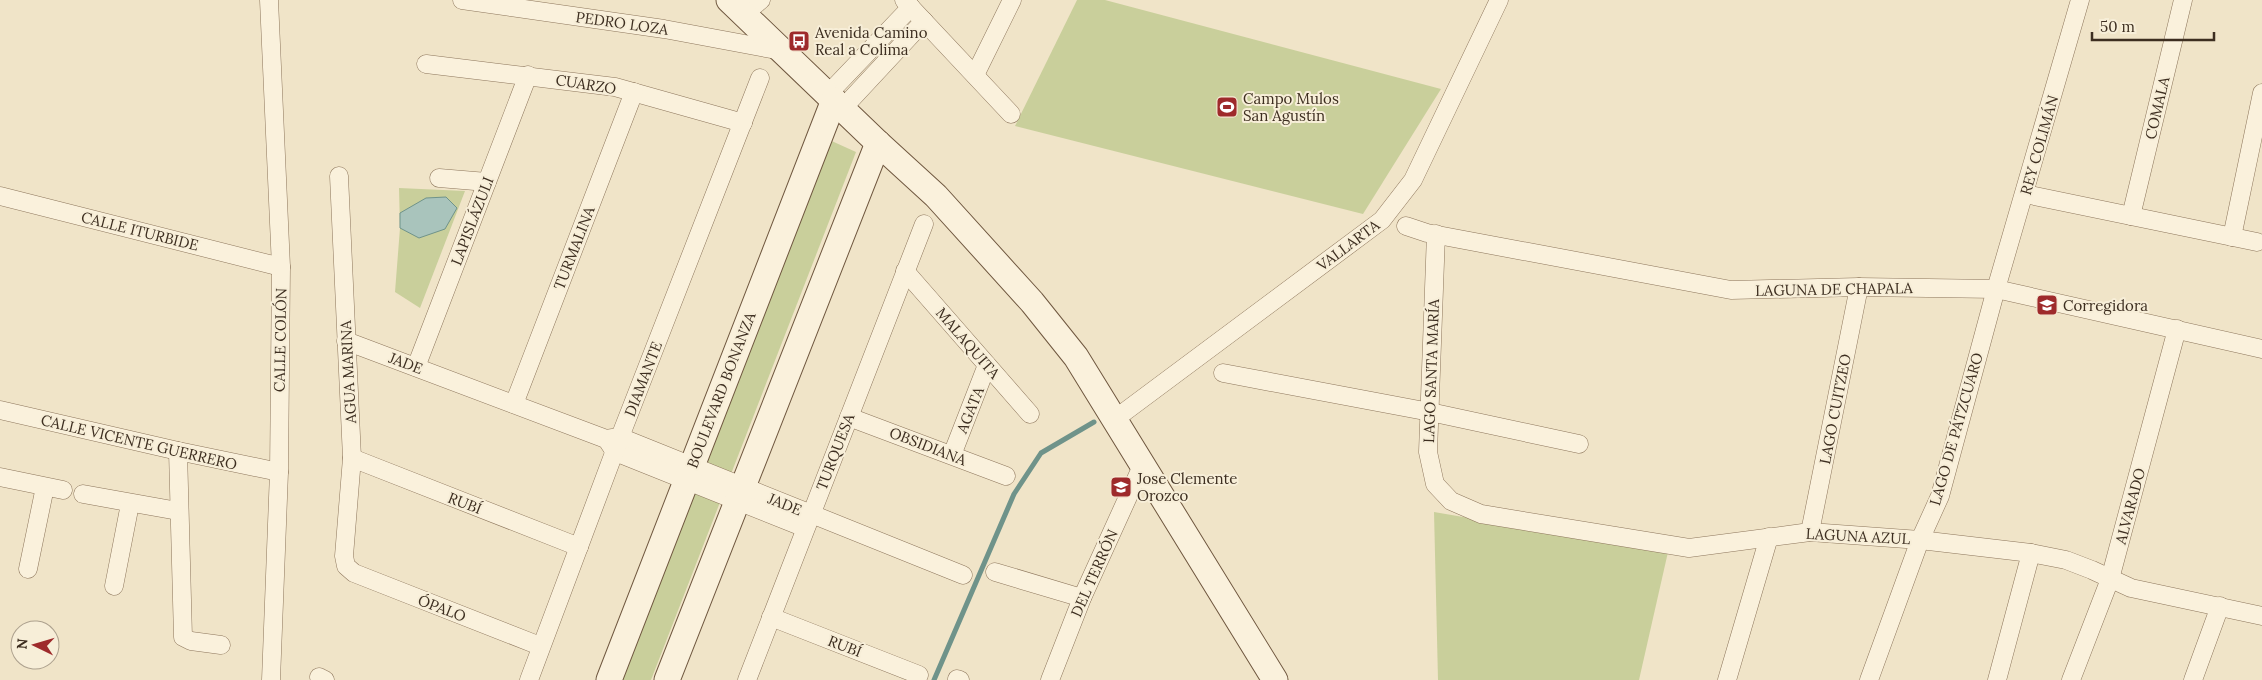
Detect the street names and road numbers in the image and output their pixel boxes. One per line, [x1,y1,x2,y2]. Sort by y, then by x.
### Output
street label: PEDRO LOZA [574,7,670,39]
street label: CUARZO [554,70,618,98]
street label: COMALA [2141,74,2174,141]
street label: REY COLIMÁN [2016,93,2062,197]
street label: LAPISLÁZULI [446,174,498,268]
street label: TURMALINA [549,203,599,292]
street label: CALLE ITURBIDE [79,207,201,255]
street label: VALLARTA [1312,215,1384,275]
street label: LAGUNA DE CHAPALA [1755,278,1914,300]
street label: CALLE COLÓN [270,288,290,392]
street label: LAGO SANTA MARÍA [1419,298,1443,443]
street label: MALAQUITA [932,303,1005,383]
street label: BOULEVARD BONANZA [682,309,760,471]
street label: AGUA MARINA [336,319,360,425]
street label: DIAMANTE [620,339,666,419]
street label: JADE [385,348,426,378]
street label: LAGO DE PÁTZCUARO [1925,350,1987,508]
street label: LAGO CUITZEO [1815,352,1855,466]
street label: AGATA [952,383,988,437]
street label: CALLE VICENTE GUERRERO [39,410,239,474]
street label: TURQUESA [812,410,859,493]
street label: OBSIDIANA [887,423,970,470]
street label: ALVARADO [2110,466,2149,547]
street label: RUBÍ [445,488,485,518]
street label: JADE [764,488,805,519]
street label: LAGUNA AZUL [1805,524,1911,548]
street label: DEL TERRÓN [1066,526,1122,620]
street label: ÓPALO [415,590,469,626]
street label: RUBÍ [825,631,865,661]

